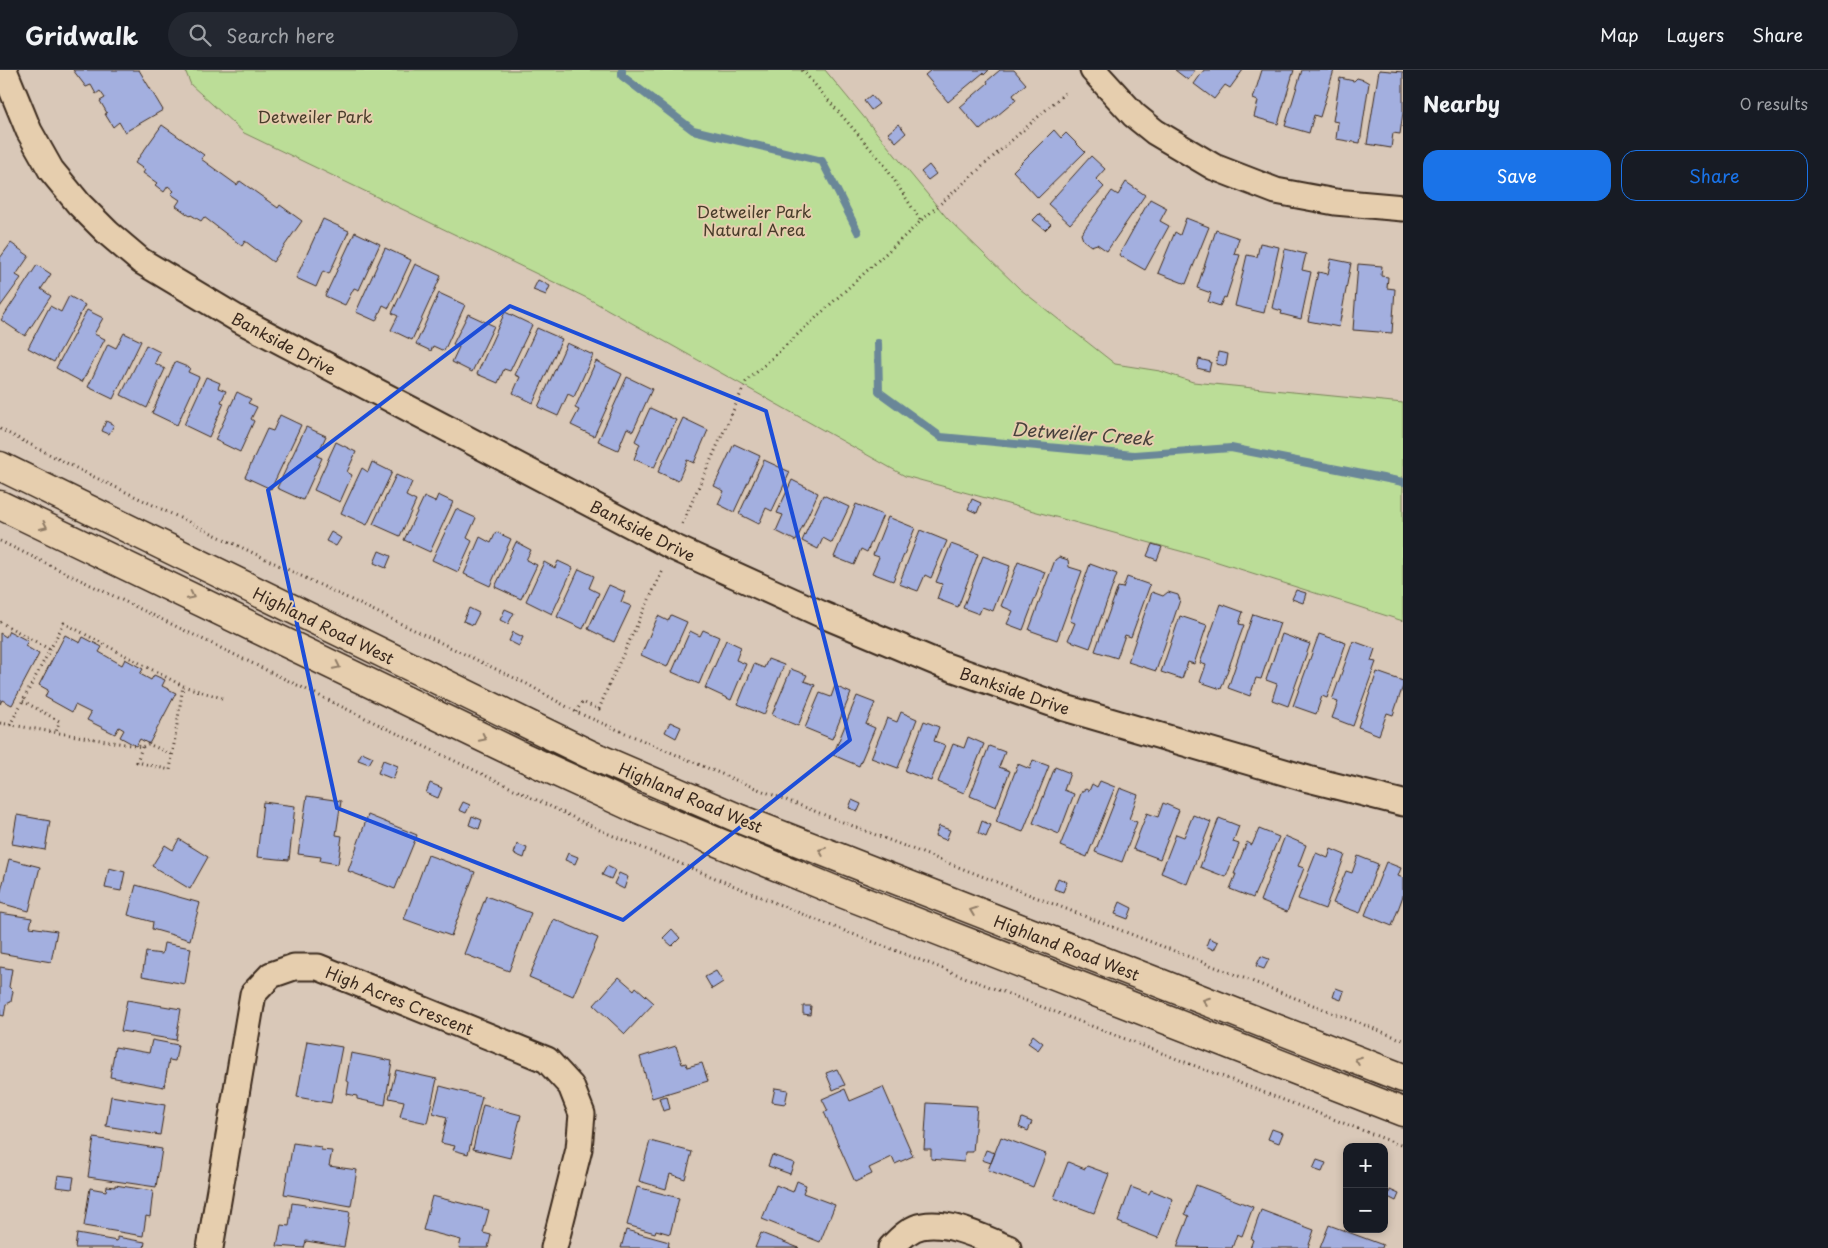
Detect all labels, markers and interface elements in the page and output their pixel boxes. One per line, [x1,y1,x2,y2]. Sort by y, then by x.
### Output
search box [168,12,518,57]
text: Gridwalk [25,17,138,53]
icon: search [186,21,214,49]
text: Search here [226,21,335,49]
text: Map [1600,21,1639,48]
text: Layers [1667,21,1724,48]
text: Share [1752,21,1803,48]
text: Nearby [1423,87,1500,119]
text: 0 results [1740,91,1808,115]
park label: Detweiler Park [257,104,373,128]
button: Save [1423,150,1611,201]
button: Share [1621,150,1808,201]
park label: Detweiler Park Natural Area [696,199,812,241]
street label: Bankside Drive [228,305,340,381]
water label: Detweiler Creek [1010,415,1155,451]
street label: Bankside Drive [586,493,700,567]
one-way arrow [39,519,48,530]
street label: Highland Road West [249,580,399,670]
one-way arrow [186,590,195,600]
one-way arrow [332,660,341,671]
street label: Bankside Drive [957,660,1073,720]
one-way arrow [478,731,487,742]
street label: Highland Road West [615,756,767,838]
one-way arrow [818,847,827,857]
one-way arrow [969,907,978,917]
street label: Highland Road West [991,908,1143,986]
street label: High Acres Crescent [322,959,478,1041]
one-way arrow [1202,997,1211,1008]
one-way arrow [1354,1056,1362,1066]
map controls [1343,1143,1388,1233]
button: + [1343,1143,1388,1188]
button: − [1343,1188,1388,1233]

